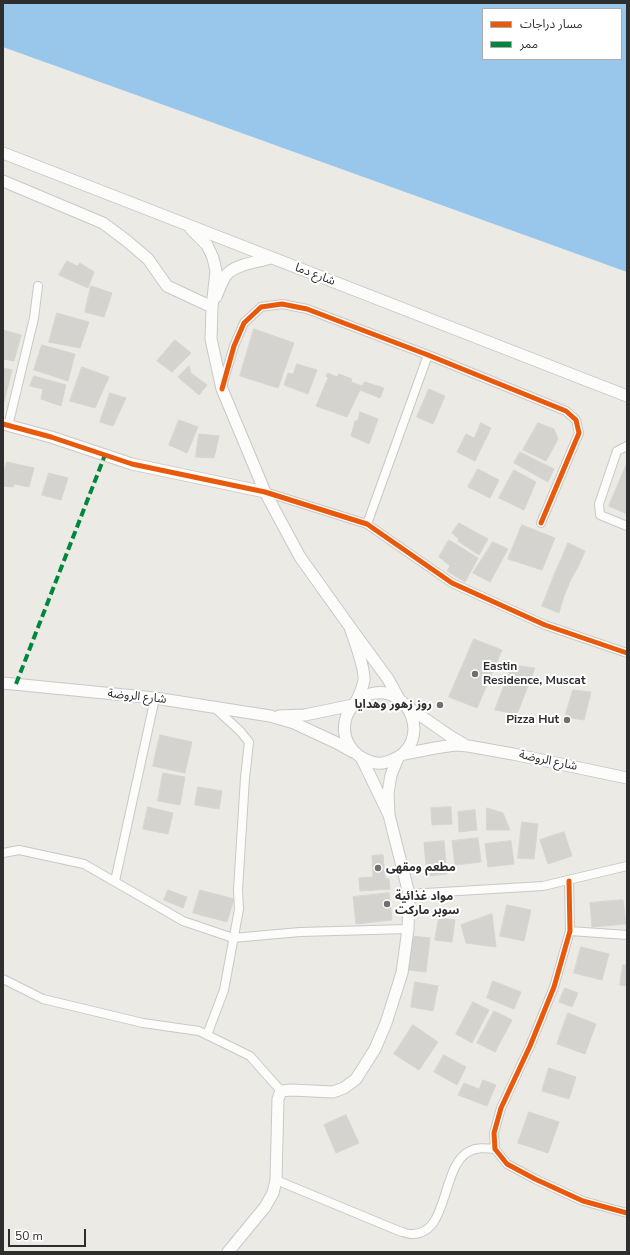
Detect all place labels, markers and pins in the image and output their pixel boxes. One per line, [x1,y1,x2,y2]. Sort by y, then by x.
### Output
place label: Eastin Residence, Muscat [483,660,586,688]
marker: Eastin Residence, Muscat [470,669,480,679]
place label: روز زهور وهدايا [354,698,432,712]
marker: روز زهور وهدايا [435,700,445,710]
place label: Pizza Hut [506,713,559,727]
marker: Pizza Hut [562,715,572,725]
place label: مطعم ومقهى [386,861,456,875]
marker: مطعم ومقهى [373,863,383,873]
place label: مواد غذائية سوبر ماركت [395,890,460,918]
marker: مواد غذائية سوبر ماركت [382,899,392,909]

